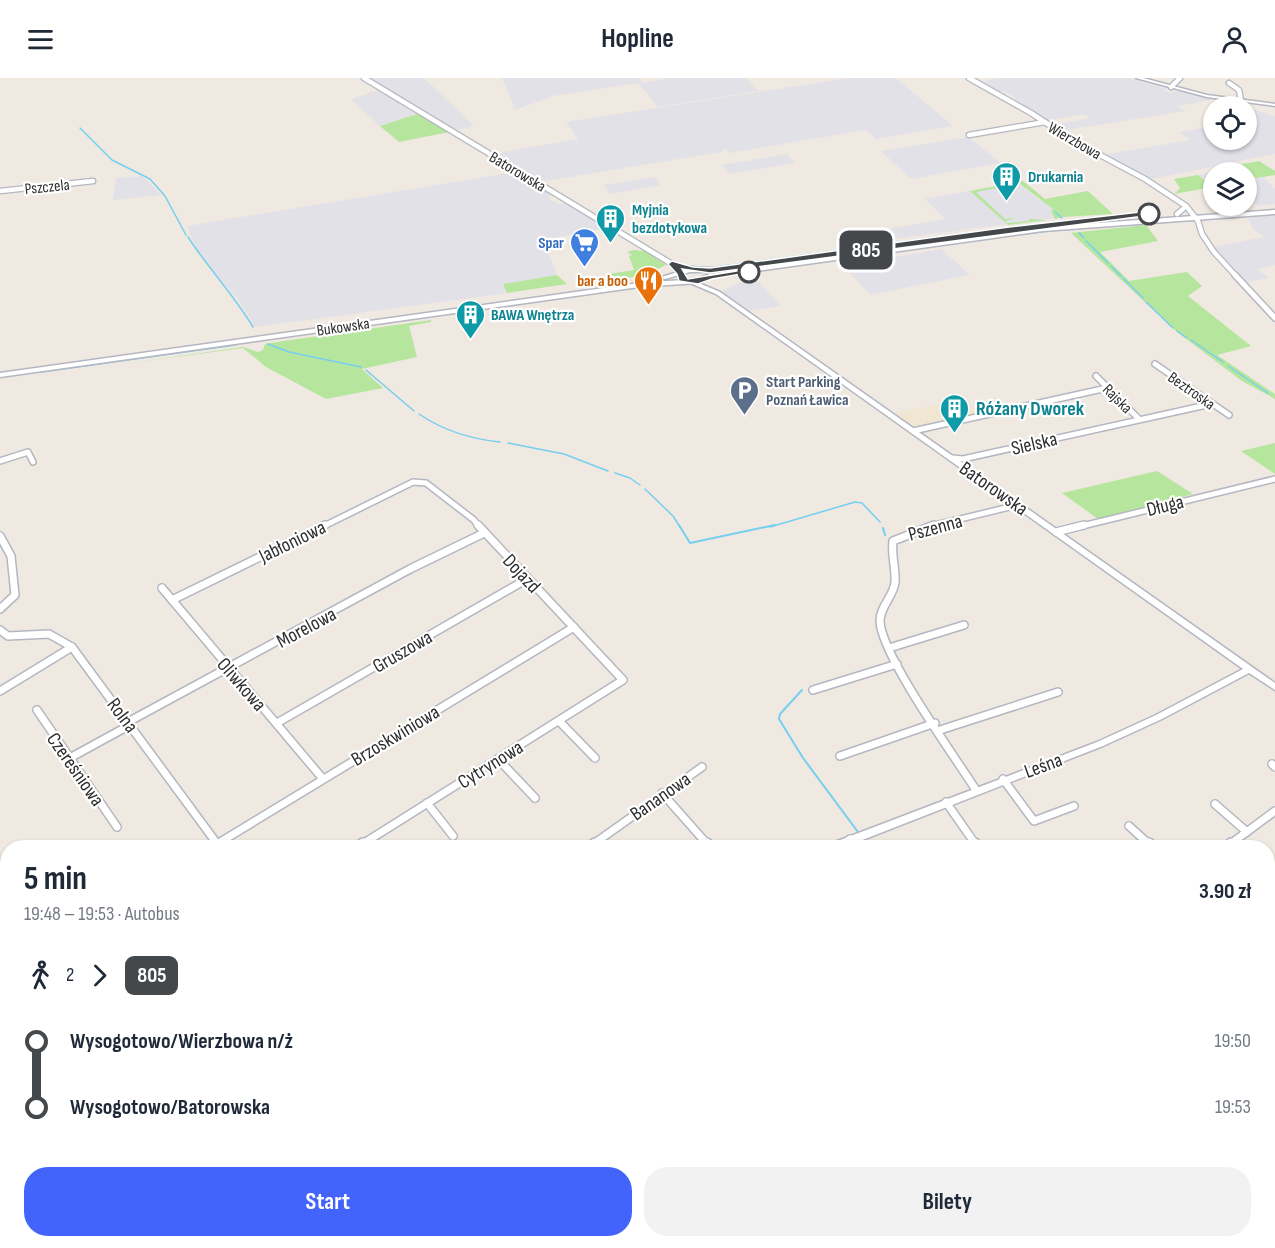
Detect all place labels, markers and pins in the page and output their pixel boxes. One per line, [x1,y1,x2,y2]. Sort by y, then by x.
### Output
building icon: Drukarnia [991,160,1023,202]
place label: Drukarnia [1028,168,1083,187]
place label: Myjnia bezdotykowa [632,201,707,238]
building icon: Myjnia bezdotykowa [595,202,627,244]
unlabelled marker [1138,203,1160,225]
supermarket icon: Spar [569,226,601,268]
place label: Spar [538,234,564,253]
unlabelled marker [738,261,760,283]
restaurant icon: bar a boo [633,264,665,306]
place label: bar a boo [577,272,628,291]
building icon: BAWA Wnętrza [454,298,486,340]
place label: BAWA Wnętrza [491,306,574,325]
place label: Start Parking Poznań Ławica [766,373,848,410]
parking icon: Start Parking Poznań Ławica [729,374,761,416]
building icon: Różany Dworek [939,392,971,434]
place label: Różany Dworek [976,397,1085,421]

